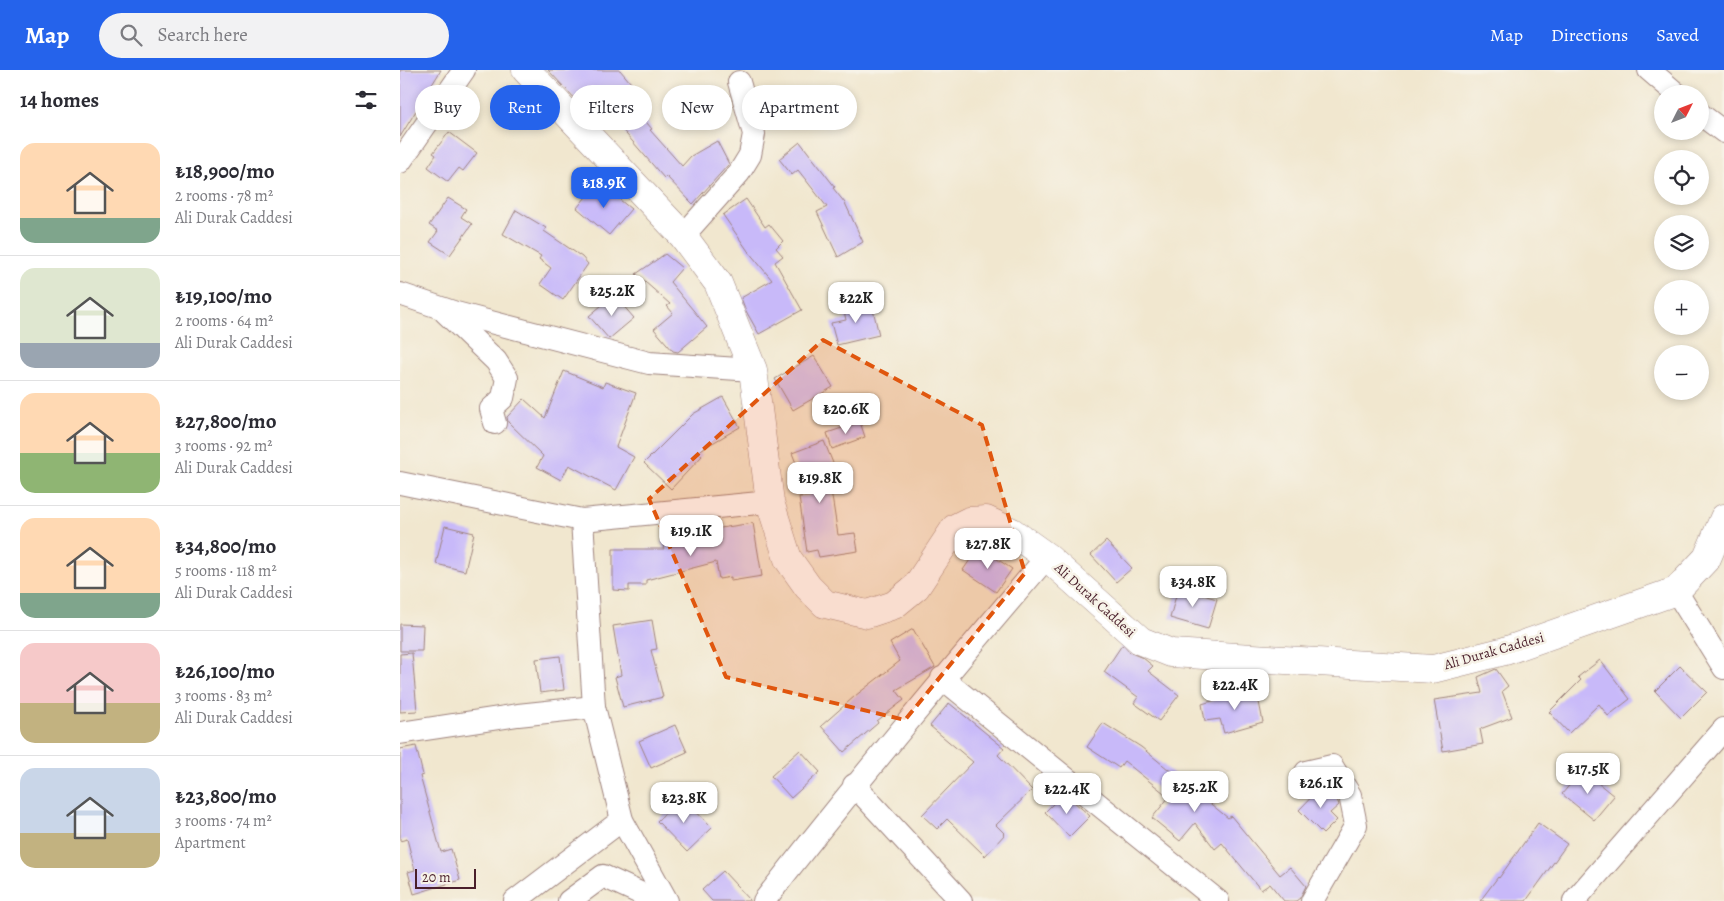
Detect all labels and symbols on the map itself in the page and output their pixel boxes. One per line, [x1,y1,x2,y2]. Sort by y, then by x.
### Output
north arrow [1654,85,1709,140]
pin: ₺18.9K [563,166,645,209]
pin: ₺25.2K [571,274,653,317]
pin: ₺22K [826,282,886,324]
pin: ₺20.6K [805,392,887,435]
pin: ₺19.8K [779,462,861,504]
pin: ₺19.1K [650,514,732,557]
pin: ₺27.8K [947,528,1029,570]
street label: Ali Durak Caddesi [1050,558,1140,642]
pin: ₺34.8K [1152,566,1234,608]
street label: Ali Durak Caddesi [1441,628,1546,675]
pin: ₺22.4K [1194,668,1276,711]
pin: ₺17.5K [1547,752,1629,795]
pin: ₺26.1K [1280,766,1362,809]
pin: ₺25.2K [1154,770,1236,813]
pin: ₺22.4K [1026,772,1108,815]
pin: ₺23.8K [643,782,725,824]
scale bar [415,866,476,889]

